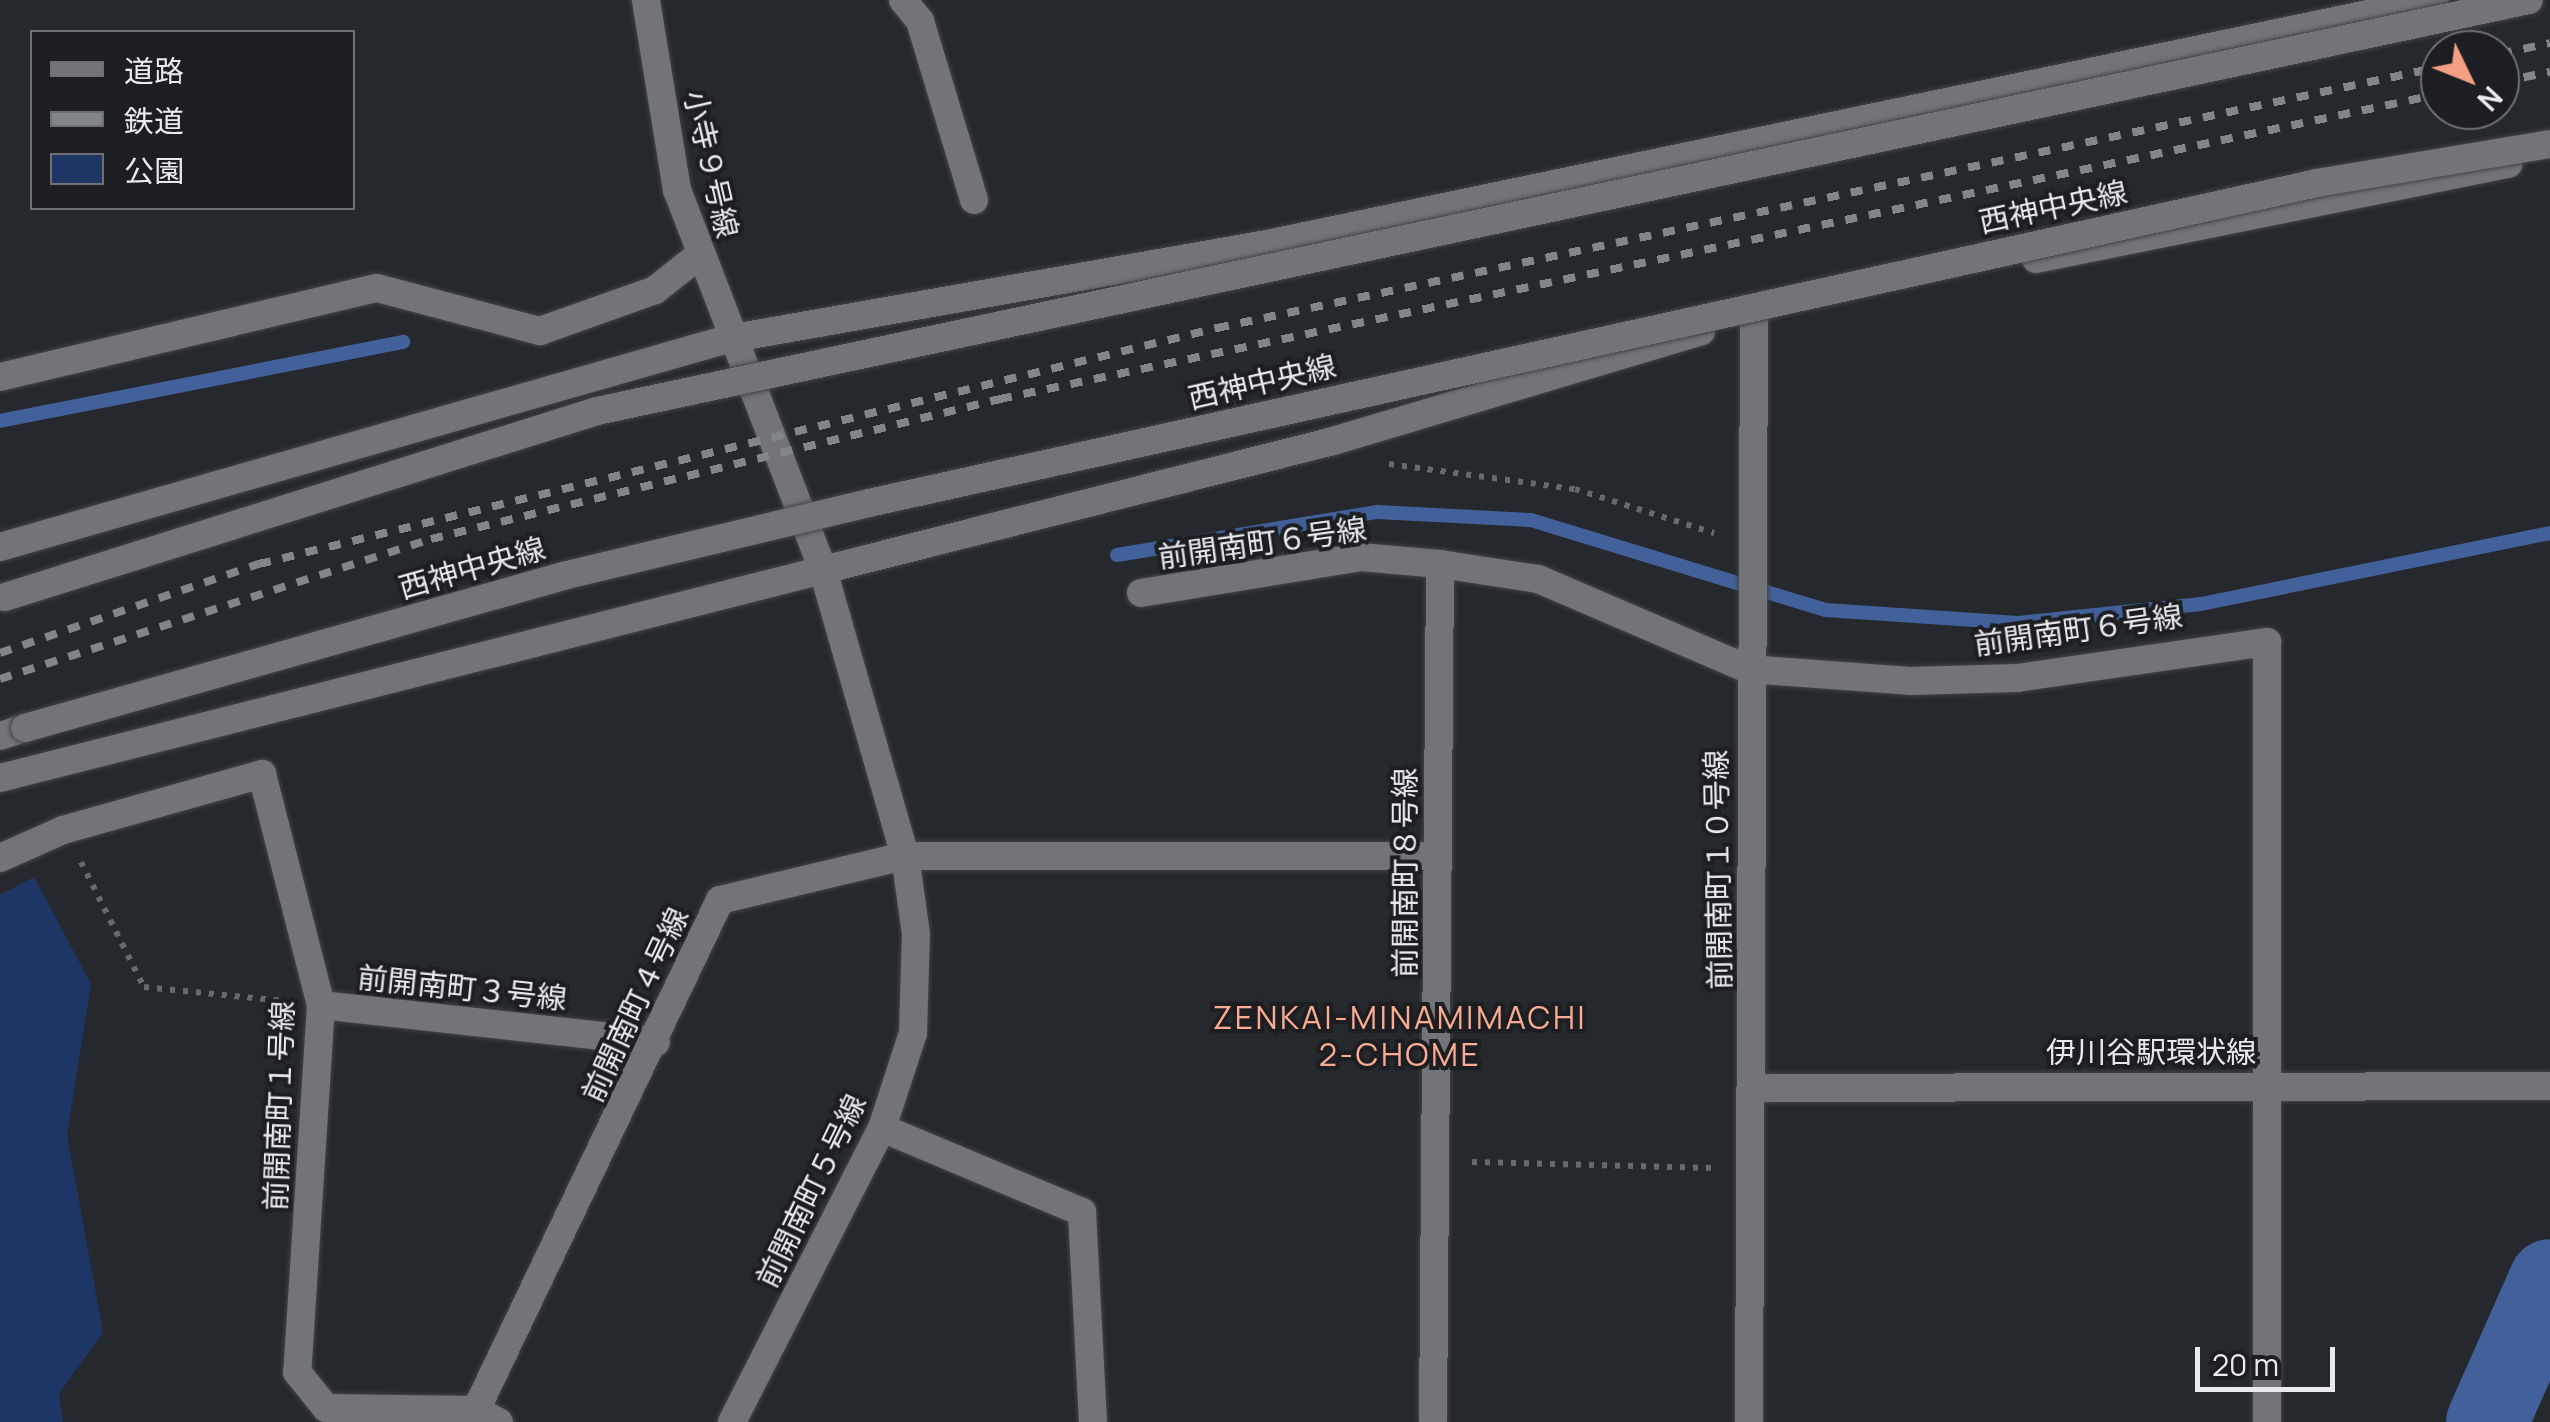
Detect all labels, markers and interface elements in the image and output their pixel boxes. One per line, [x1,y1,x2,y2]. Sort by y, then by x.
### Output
legend [30,30,355,210]
north arrow [2420,30,2520,130]
text: 道路 [124,50,184,91]
text: N [2470,79,2511,119]
street label: 小寺９号線 [677,87,745,241]
text: 鉄道 [124,100,184,141]
text: 公園 [124,150,184,191]
street label: 西神中央線 [1976,174,2130,240]
street label: 西神中央線 [1185,348,1339,416]
street label: 前開南町６号線 [1156,511,1368,575]
street label: 西神中央線 [395,530,549,606]
street label: 前開南町６号線 [1972,598,2184,662]
street label: 前開南町１０号線 [1698,750,1738,990]
street label: 前開南町８号線 [1387,768,1423,978]
street label: 前開南町４号線 [574,902,696,1108]
street label: 前開南町３号線 [356,959,568,1017]
district label: ZENKAI-MINAMIMACHI 2-CHOME [1213,999,1587,1074]
street label: 前開南町１号線 [257,1000,301,1212]
street label: 伊川谷駅環状線 [2046,1034,2256,1070]
street label: 前開南町５号線 [749,1089,873,1293]
scale bar [2200,1327,2340,1389]
text: 20 m [2212,1344,2279,1385]

